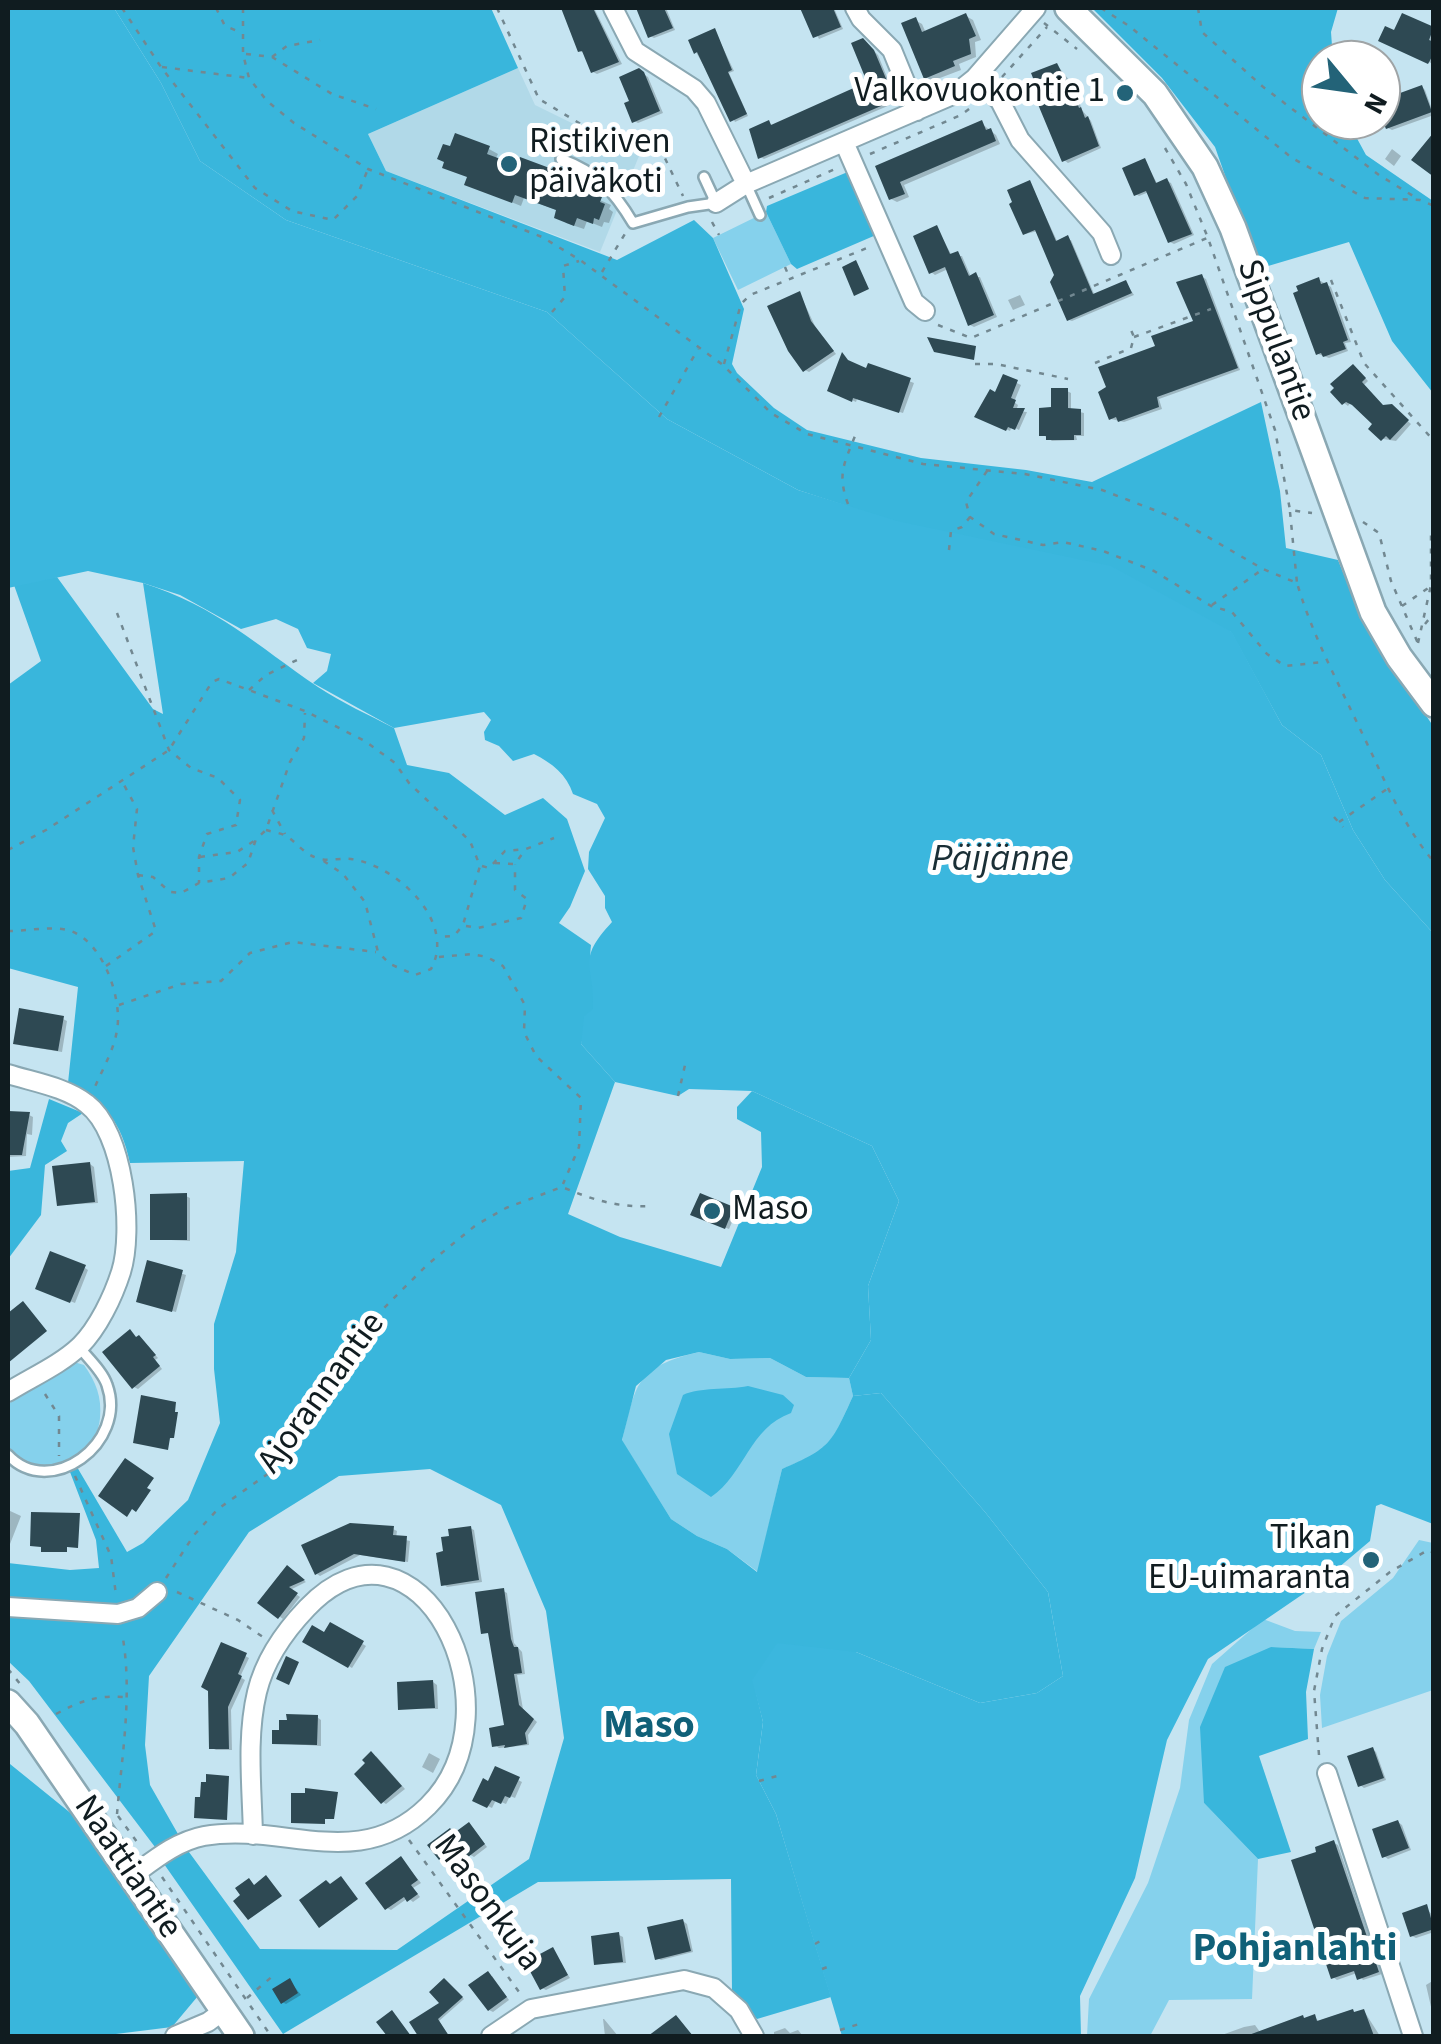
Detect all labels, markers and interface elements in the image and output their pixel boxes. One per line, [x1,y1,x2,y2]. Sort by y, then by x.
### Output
north arrow [1301,40,1401,140]
place label: Valkovuokontie 1 [854,72,1105,114]
marker: Valkovuokontie 1 [1114,82,1136,104]
text: N [1353,86,1397,121]
place label: Ristikiven päiväkoti [529,123,671,205]
marker: Ristikiven päiväkoti [498,153,520,175]
street label: Sippulantie [1225,255,1323,427]
water label: Päijänne [931,839,1069,885]
place label: Maso [732,1190,809,1232]
marker: Maso [701,1200,723,1222]
street label: Ajorannantie [251,1305,395,1483]
place label: Tikan EU-uimaranta [1148,1519,1351,1601]
marker: Tikan EU-uimaranta [1360,1549,1382,1571]
district label: Maso [603,1704,695,1752]
street label: Naattiantie [63,1788,189,1948]
street label: Masonkuja [423,1828,549,1980]
district label: Pohjanlahti [1193,1927,1397,1975]

